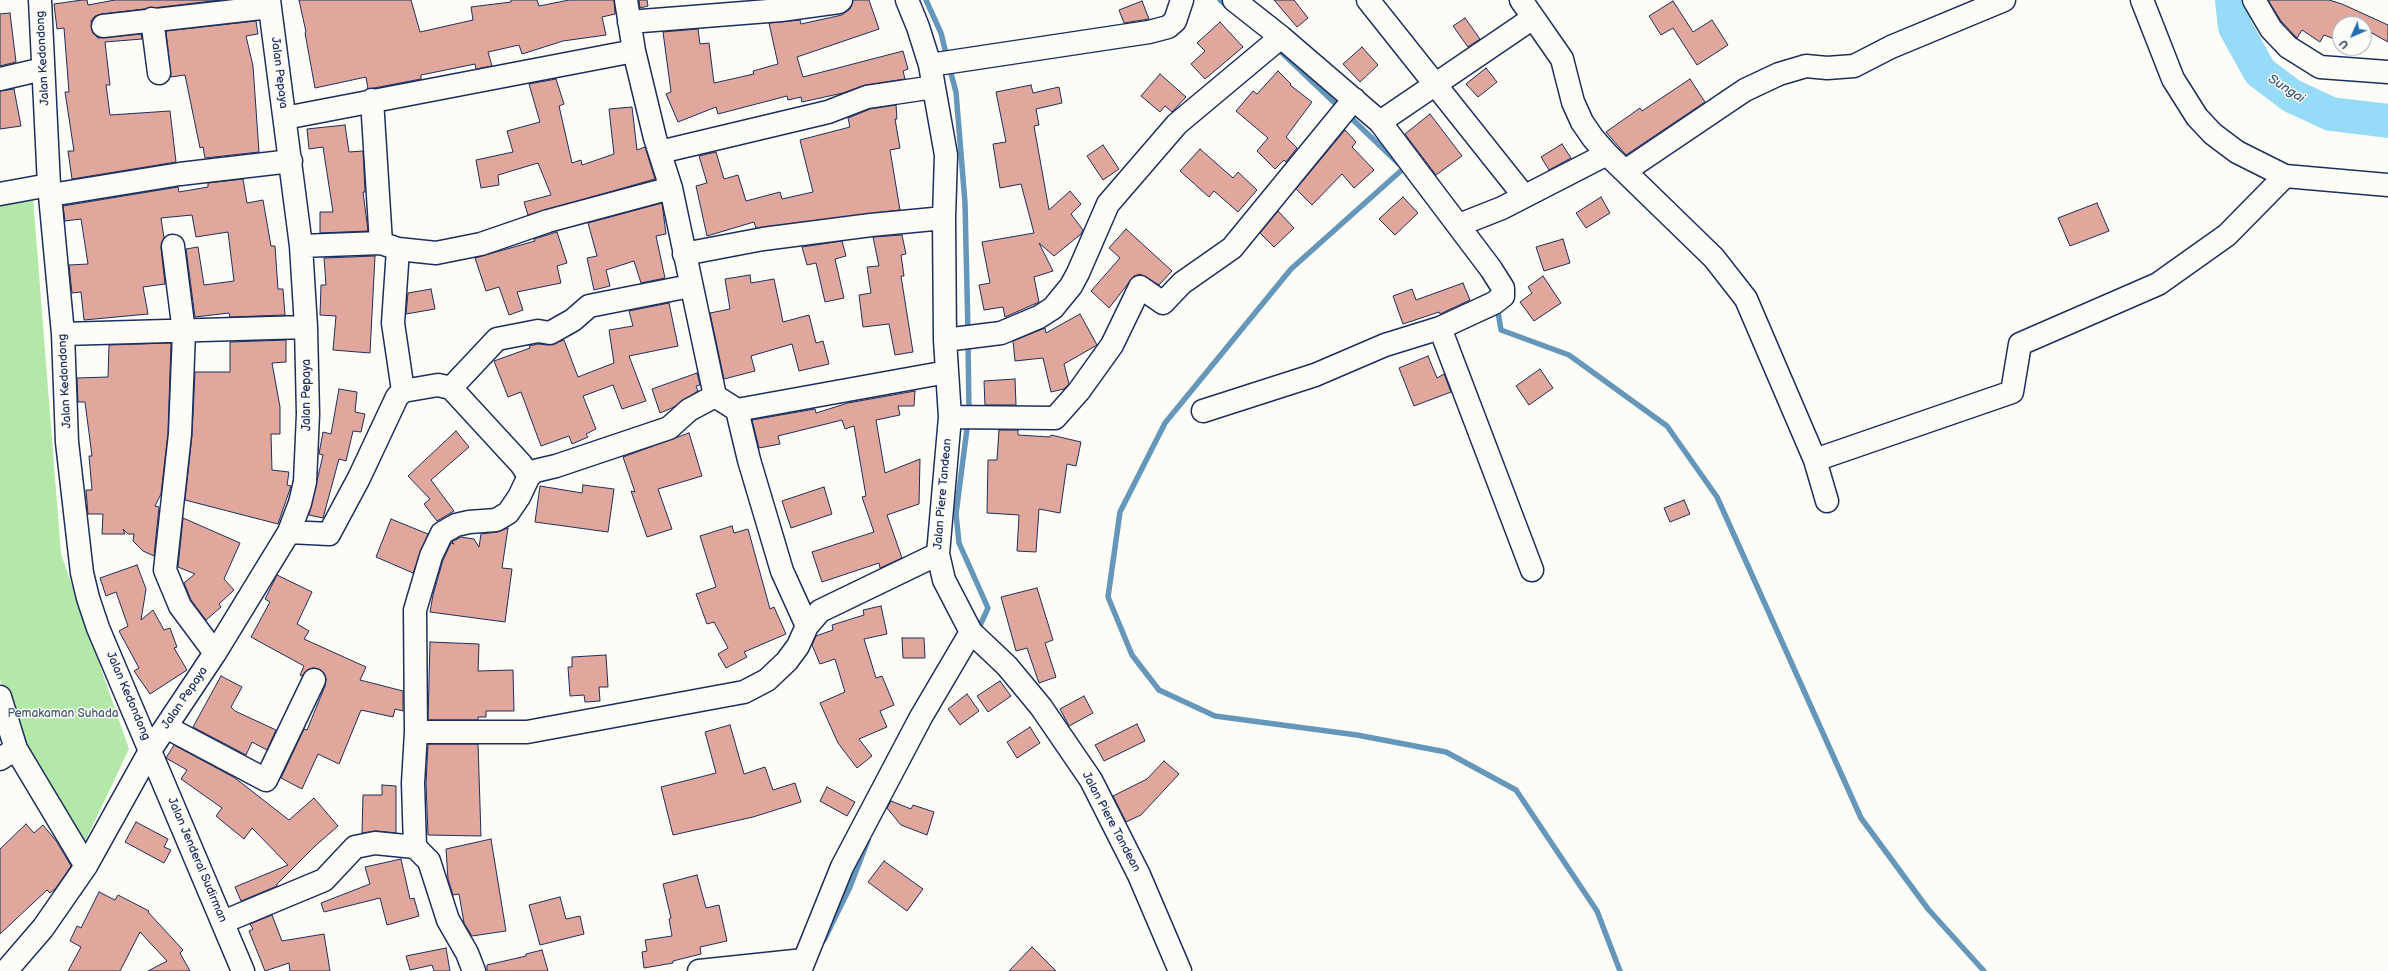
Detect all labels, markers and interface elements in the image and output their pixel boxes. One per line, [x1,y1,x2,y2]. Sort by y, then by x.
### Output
street label: Jalan Kedondong [33,10,53,106]
north arrow [2332,16,2372,56]
street label: Jalan Pepaya [267,36,291,110]
text: U [2336,37,2351,52]
water label: Sungai [2265,71,2307,107]
street label: Jalan Kedondong [55,333,75,429]
street label: Jalan Pepaya [300,359,314,431]
street label: Jalan Piere Tandean [931,438,955,550]
street label: Jalan Kedondong [103,650,153,742]
street label: Jalan Pepaya [159,664,211,732]
park label: Pemakaman Suhada [7,707,119,721]
street label: Jalan Piere Tandean [1079,770,1143,874]
street label: Jalan Jenderal Sudirman [164,795,230,925]

